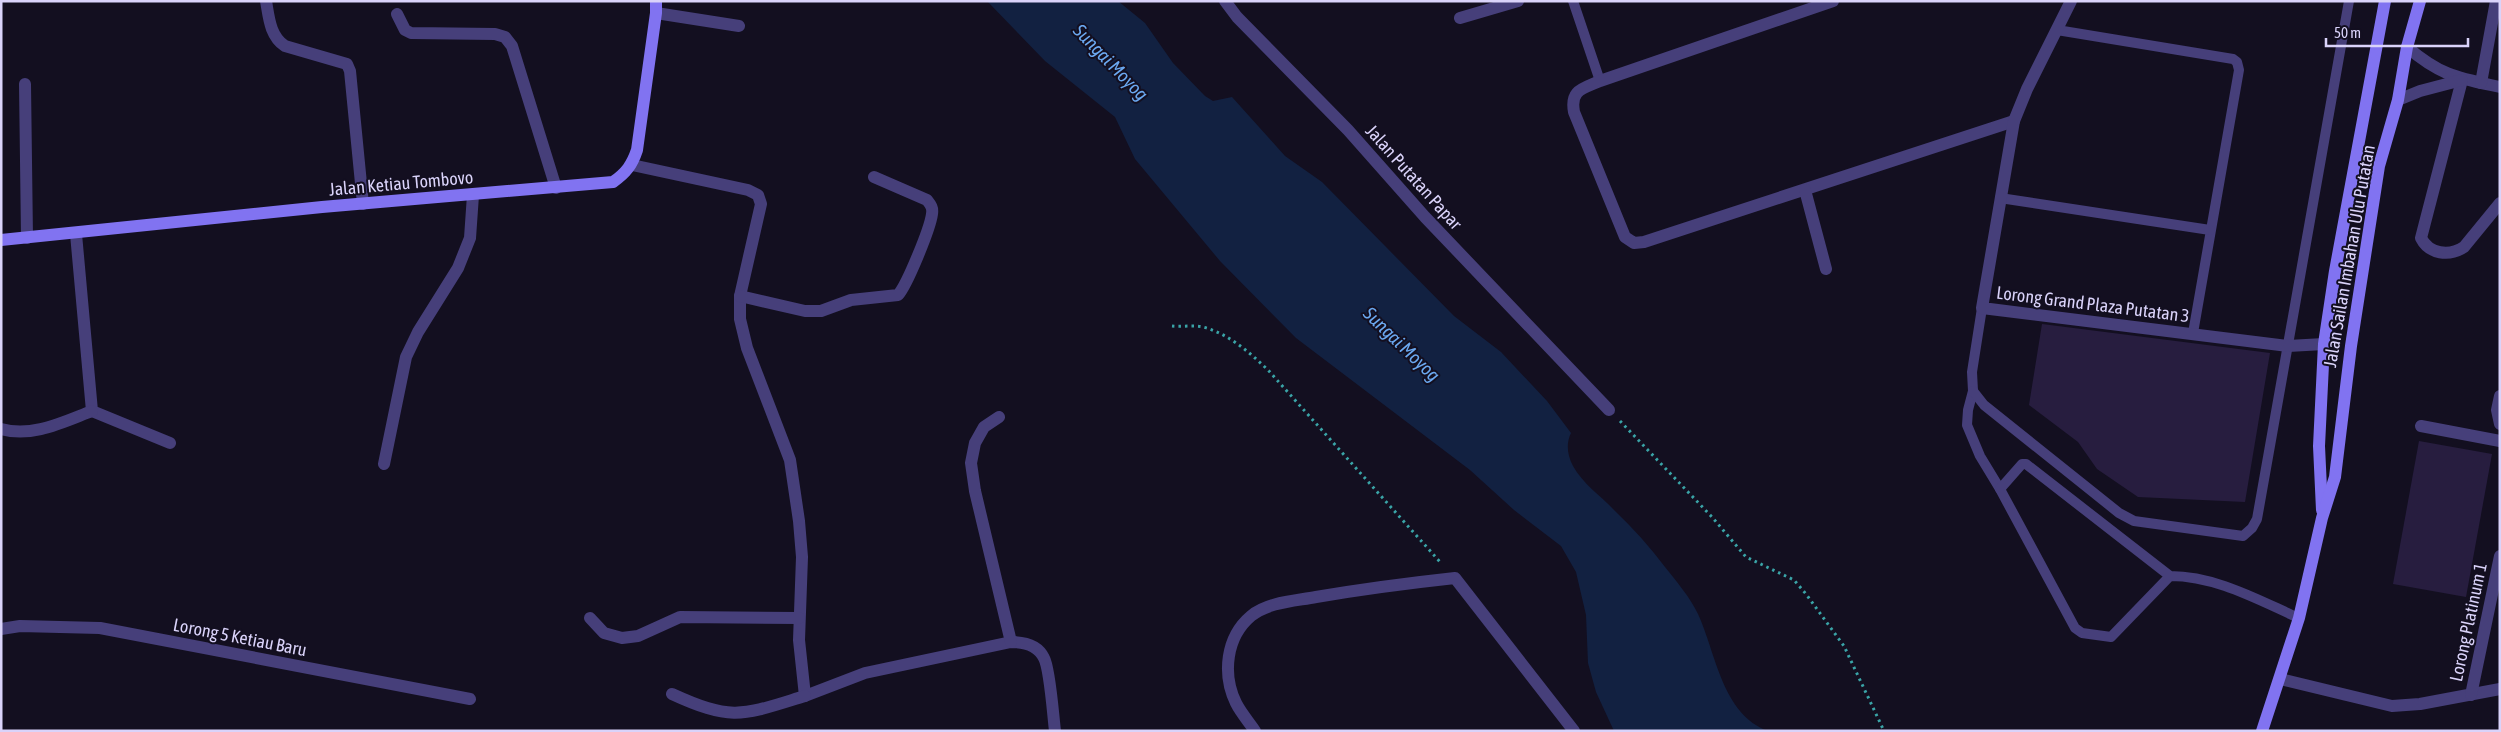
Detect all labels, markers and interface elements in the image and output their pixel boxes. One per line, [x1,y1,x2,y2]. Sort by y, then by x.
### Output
scale bar [2326,15,2468,47]
water label: Sungai Moyog [1068,18,1153,105]
text: 50 m [2334,24,2361,41]
street label: Jalan Putatan Papar [1362,120,1467,234]
street label: Jalan Sailan Imbahan Ulu Putatan [2319,143,2379,369]
street label: Jalan Ketiau Tombovo [328,166,474,200]
street label: Lorong Grand Plaza Putatan 3 [1995,282,2191,326]
water label: Sungai Moyog [1358,301,1445,386]
street label: Lorong Platinum 1 [2445,561,2491,683]
street label: Lorong 5 Ketiau Baru [172,614,308,660]

